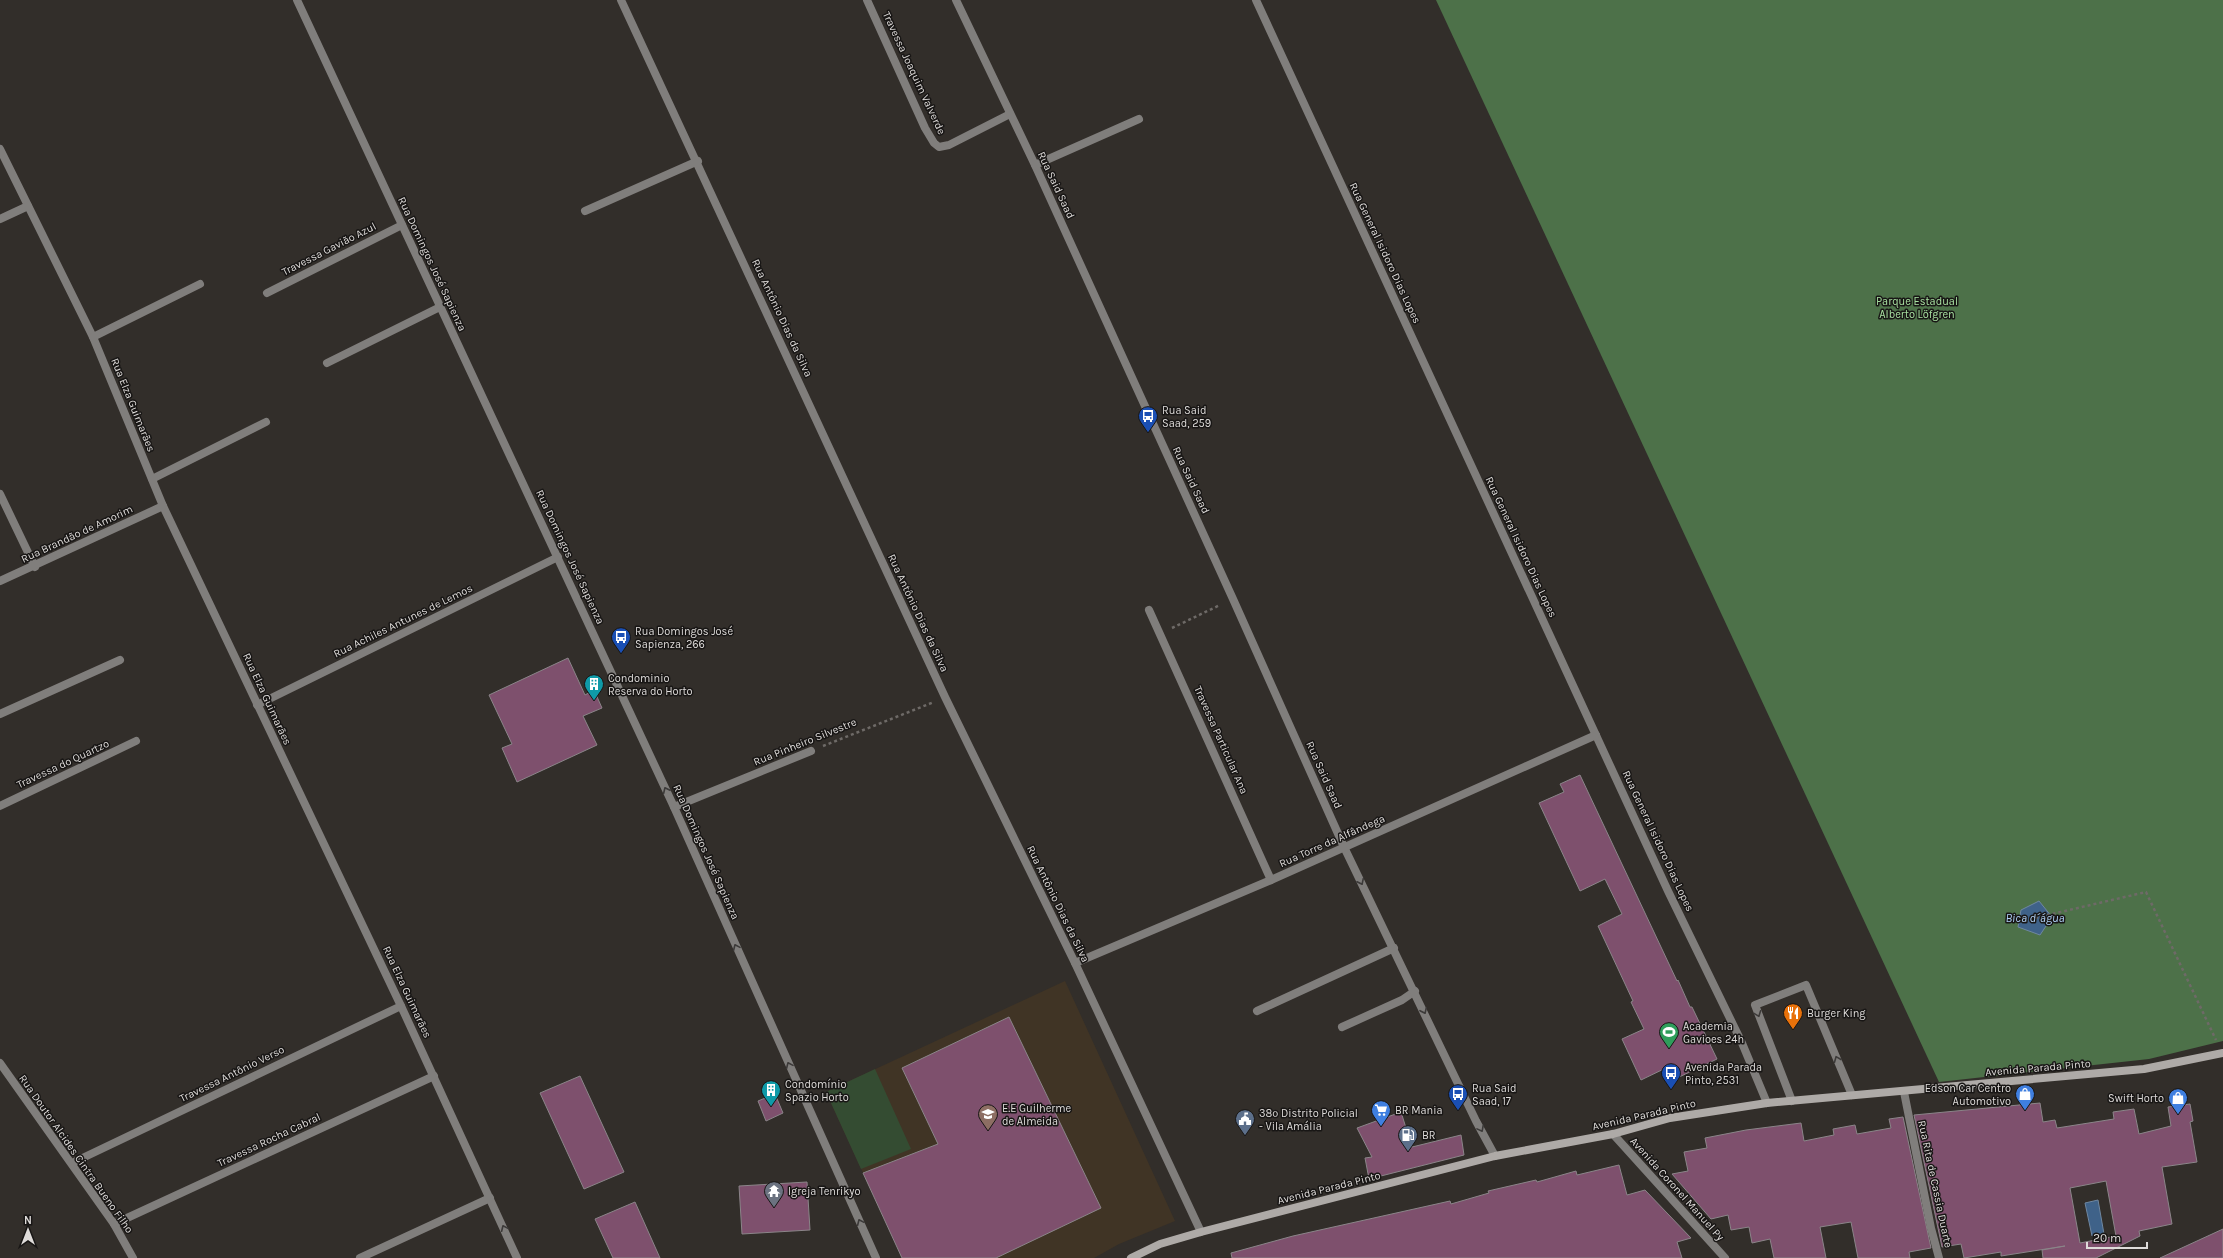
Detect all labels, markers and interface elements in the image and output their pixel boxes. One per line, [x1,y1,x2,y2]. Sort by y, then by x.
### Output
street label: Travessa Joaquim Valverde [880,9,948,137]
street label: Rua Said Saad [1035,149,1077,221]
street label: Rua General Isidoro Dias Lopes [1347,180,1424,326]
street label: Rua Domingos José Sapienza [395,195,469,333]
street label: Travessa Gavião Azul [280,220,378,278]
street label: Rua Antônio Dias da Silva [749,257,815,379]
park label: Parque Estadual Alberto Löfgren [1876,295,1958,321]
street label: Rua Elza Guimarães [108,356,158,454]
place label: Rua Said Saad, 259 [1162,404,1211,430]
bus stop icon: Rua Said Saad, 259 [1137,405,1159,433]
street label: Rua Said Saad [1170,444,1212,516]
street label: Rua General Isidoro Dias Lopes [1483,474,1560,620]
street label: Rua Domingos José Sapienza [533,488,607,626]
street label: Rua Brandão de Amorim [19,502,135,566]
street label: Rua Antônio Dias da Silva [885,552,951,674]
street label: Rua Achiles Antunes de Lemos [331,581,475,660]
place label: Rua Domingos José Sapienza, 266 [635,625,733,651]
bus stop icon: Rua Domingos José Sapienza, 266 [610,626,632,654]
street label: Rua Elza Guimarães [240,651,294,747]
place label: Condominio Reserva do Horto [608,672,693,698]
building icon: Condominio Reserva do Horto [583,673,605,701]
street label: Travessa Particular Ana [1191,684,1251,796]
street label: Rua Pinheiro Silvestre [752,715,859,769]
street label: Travessa do Quartzo [15,737,111,791]
street label: Rua Said Saad [1303,739,1345,811]
street label: Rua General Isidoro Dias Lopes [1620,768,1697,914]
street label: Rua Domingos José Sapienza [670,782,742,922]
one-way arrow [663,787,671,794]
street label: Rua Torre da Alfândega [1277,812,1387,870]
street label: Rua Antônio Dias da Silva [1024,843,1092,965]
one-way arrow [1356,878,1364,885]
water label: Bica d´água [2005,911,2065,925]
one-way arrow [733,943,741,951]
street label: Rua Elza Guimarães [380,944,434,1040]
restaurant icon: Burger King [1782,1002,1804,1030]
one-way arrow [1419,1007,1427,1015]
place label: Burger King [1807,1007,1866,1020]
one-way arrow [1754,1010,1762,1017]
place label: Academia Gavioes 24h [1683,1020,1744,1046]
sports icon: Academia Gavioes 24h [1658,1021,1680,1049]
street label: Travessa Antônio Verso [177,1043,287,1105]
one-way arrow [1834,1056,1842,1064]
street label: Avenida Parada Pinto [1985,1057,2091,1079]
place label: Avenida Parada Pinto, 2531 [1685,1061,1762,1087]
one-way arrow [786,1062,794,1069]
bus stop icon: Avenida Parada Pinto, 2531 [1660,1062,1682,1090]
street label: Rua Doutor Alcides Cintra Bueno Filho [16,1072,136,1236]
place label: Condomínio Spazio Horto [785,1078,849,1104]
building icon: Condomínio Spazio Horto [760,1079,782,1107]
place label: Rua Said Saad, 17 [1472,1082,1517,1108]
place label: Edson Car Centro Automotivo [1925,1082,2011,1108]
bus stop icon: Rua Said Saad, 17 [1447,1083,1469,1111]
shop icon: Edson Car Centro Automotivo [2014,1083,2036,1111]
shop icon: Swift Horto [2167,1087,2189,1115]
place label: Swift Horto [2108,1092,2164,1105]
street label: Avenida Parada Pinto [1591,1097,1697,1133]
supermarket icon: BR Mania [1370,1099,1392,1127]
place label: E.E Guilherme de Almeida [1002,1102,1072,1128]
school or university icon: E.E Guilherme de Almeida [977,1103,999,1131]
place label: BR Mania [1395,1104,1443,1117]
place label: 38º Distrito Policial - Vila Amália [1259,1107,1358,1133]
public building icon: 38º Distrito Policial - Vila Amália [1234,1108,1256,1136]
street label: Travessa Rocha Cabral [215,1110,323,1170]
street label: Rua Rita de Cassia Duarte [1915,1119,1955,1249]
fuel station icon: BR [1397,1124,1419,1152]
one-way arrow [1476,1125,1483,1132]
place label: BR [1422,1129,1436,1142]
street label: Avenida Coronel Manuel Py [1627,1135,1727,1243]
street label: Avenida Parada Pinto [1276,1169,1382,1207]
temple icon: Igreja Tenrikyo [763,1180,785,1208]
place label: Igreja Tenrikyo [788,1185,860,1198]
north arrow [8,1210,48,1250]
text: N [24,1214,32,1227]
one-way arrow [857,1219,865,1227]
one-way arrow [501,1224,509,1232]
scale bar [2087,1224,2147,1250]
text: 20 m [2093,1231,2121,1245]

